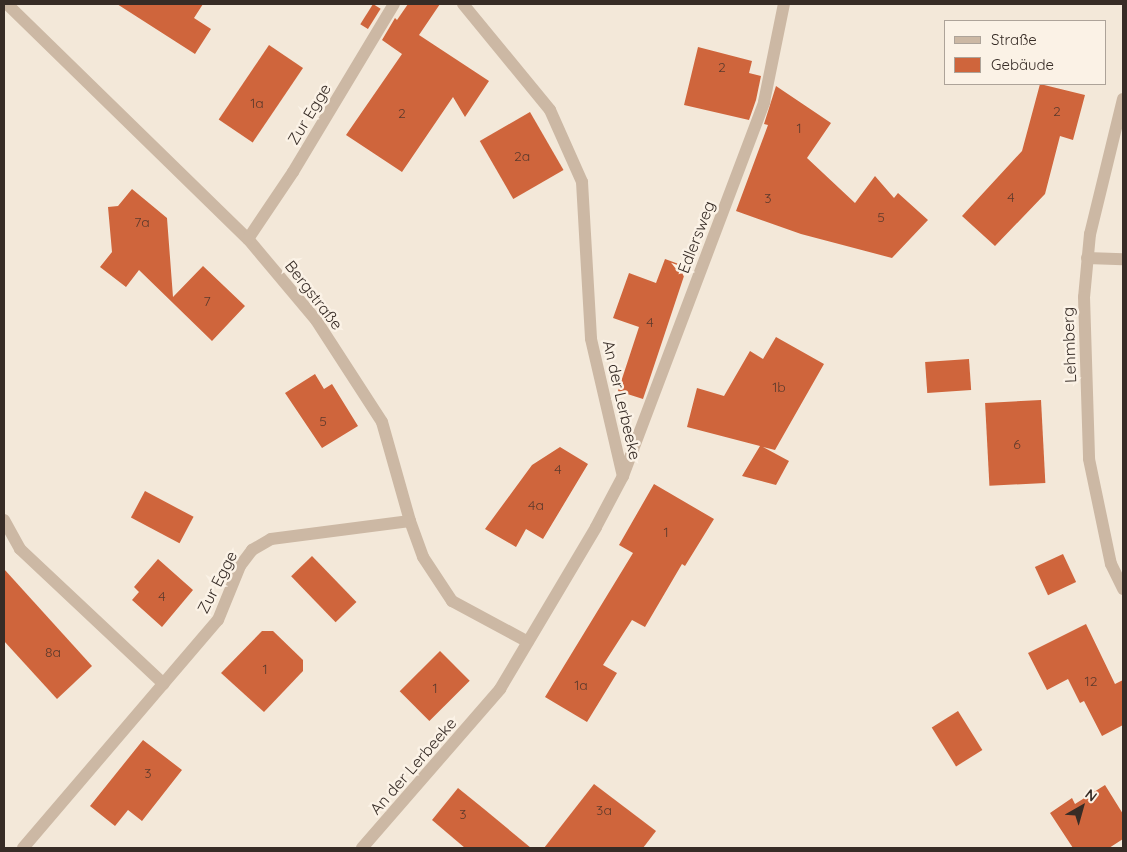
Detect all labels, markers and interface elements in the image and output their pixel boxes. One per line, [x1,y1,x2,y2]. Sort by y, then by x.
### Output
legend [944,20,1107,85]
text: Straße [991,30,1037,49]
text: Gebäude [991,55,1054,74]
house number: 2 [718,59,726,75]
street label: Zur Egge [283,80,335,148]
house number: 1a [250,95,264,111]
house number: 2 [1053,103,1061,119]
house number: 2 [398,105,406,121]
house number: 1 [796,120,802,136]
house number: 2a [514,148,530,164]
house number: 4 [1007,189,1015,205]
house number: 3 [764,190,772,206]
street label: Edlersweg [673,198,719,276]
house number: 5 [877,209,885,225]
house number: 7a [134,214,150,230]
street label: Bergstraße [281,257,347,333]
house number: 7 [203,293,211,309]
street label: Lehmberg [1058,307,1080,383]
house number: 4 [646,314,654,330]
street label: An der Lerbeeke [599,338,645,462]
house number: 1b [772,379,786,395]
house number: 5 [319,413,327,429]
house number: 6 [1013,436,1021,452]
house number: 4 [554,461,562,477]
house number: 4a [528,497,544,513]
house number: 1 [663,524,669,540]
street label: Zur Egge [193,548,241,616]
house number: 4 [158,588,166,604]
house number: 8a [45,644,61,660]
house number: 1 [262,661,268,677]
house number: 12 [1085,673,1097,689]
house number: 1a [574,677,588,693]
house number: 1 [432,680,438,696]
street label: An der Lerbeeke [366,714,460,818]
house number: 3 [144,765,152,781]
north arrow [1057,782,1107,832]
text: N [1082,785,1101,805]
house number: 3a [596,802,612,818]
house number: 3 [459,806,467,822]

